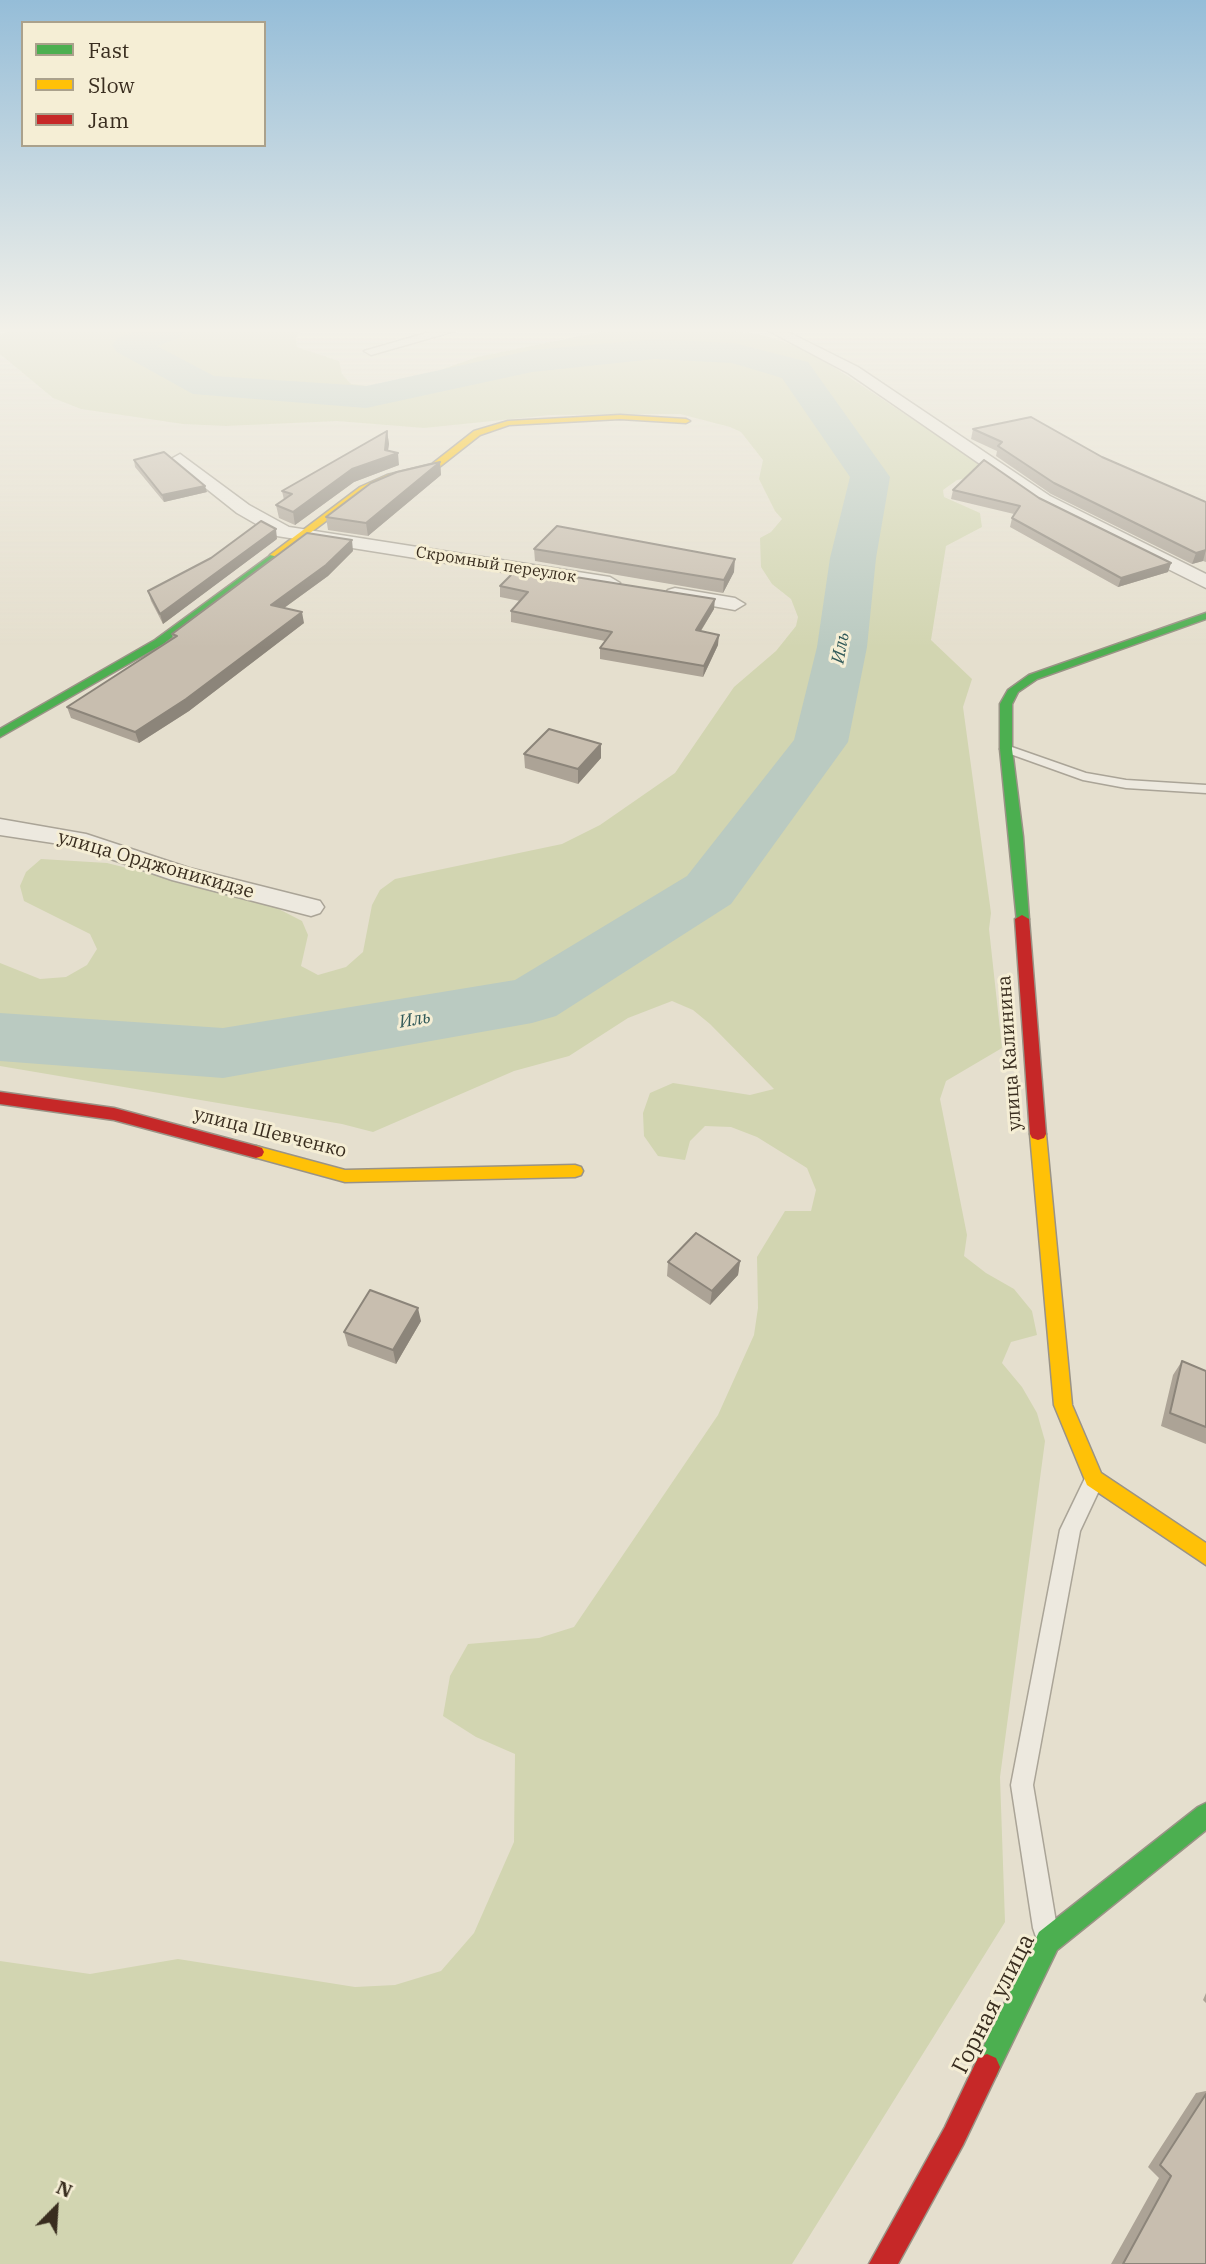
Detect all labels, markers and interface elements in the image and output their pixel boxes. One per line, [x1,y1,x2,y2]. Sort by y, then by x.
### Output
legend [21,21,266,147]
text: Fast [88,36,129,64]
text: Slow [88,71,135,99]
text: Jam [88,106,129,134]
street label: Скромный переулок [415,543,577,587]
water label: Иль [828,630,854,666]
street label: улица Орджоникидзе [55,826,257,904]
street label: улица Калинина [993,974,1027,1132]
water label: Иль [397,1007,433,1033]
street label: улица Шевченко [191,1103,349,1163]
street label: Горная улица [947,1929,1041,2079]
north arrow [21,2173,91,2243]
text: N [53,2175,76,2203]

